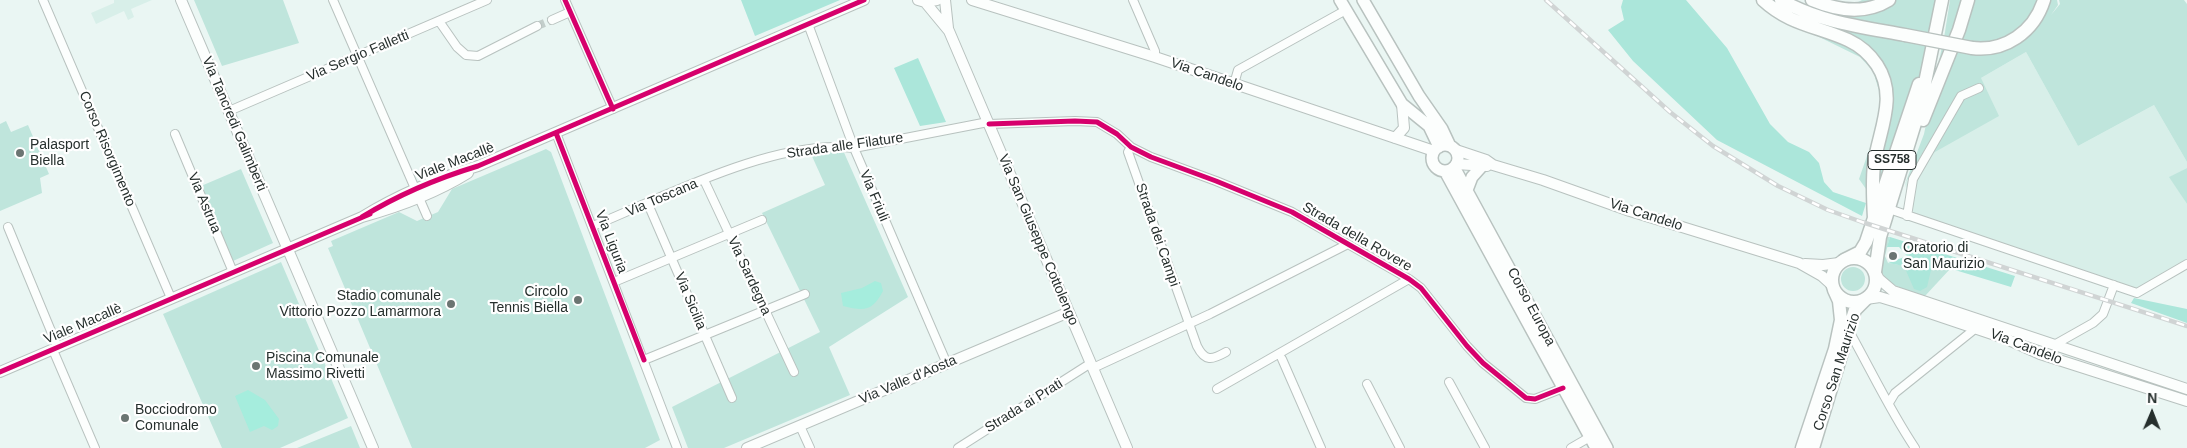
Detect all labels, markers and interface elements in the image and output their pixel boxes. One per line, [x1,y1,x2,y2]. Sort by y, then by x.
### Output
street label: Via Sergio Falletti [304,27,412,85]
street label: Via Tancredi Galimberti [198,54,270,194]
street label: Via Candelo [1168,55,1246,95]
street label: Corso Risorgimento [75,89,139,209]
street label: Strada alle Filature [786,130,904,162]
place label: Palasport Biella [30,137,89,170]
street label: Viale Macallè [413,139,497,185]
marker: Palasport Biella [14,147,26,159]
road number: SS758 [1868,150,1916,170]
street label: Via San Giuseppe Cottolengo [994,152,1082,328]
street label: Via Friuli [856,168,892,224]
street label: Via Astrua [184,170,224,236]
street label: Via Toscana [624,175,700,221]
street label: Strada dei Campi [1131,181,1183,289]
street label: Via Candelo [1607,195,1685,235]
street label: Strada della Rovere [1299,199,1415,275]
street label: Via Liguria [591,208,631,276]
street label: Via Sardegna [724,234,774,318]
place label: Oratorio di San Maurizio [1903,240,1985,272]
marker: Oratorio di San Maurizio [1887,250,1899,262]
street label: Corso Europa [1503,265,1559,349]
street label: Via Sicilia [670,270,710,332]
place label: Circolo Tennis Biella [489,284,568,316]
place label: Stadio comunale Vittorio Pozzo Lamarmora [279,288,441,321]
marker: Circolo Tennis Biella [572,294,584,306]
marker: Stadio comunale Vittorio Pozzo Lamarmora [445,298,457,310]
street label: Viale Macallè [42,300,124,348]
street label: Corso San Maurizio [1810,311,1864,433]
street label: Via Candelo [1988,326,2064,368]
place label: Piscina Comunale Massimo Rivetti [266,350,379,382]
street label: Via Valle d'Aosta [857,352,959,408]
marker: Piscina Comunale Massimo Rivetti [250,360,262,372]
street label: Strada ai Prati [982,375,1066,437]
north arrow [2127,388,2177,438]
text: N [2147,390,2157,406]
place label: Bocciodromo Comunale [135,402,217,434]
marker: Bocciodromo Comunale [119,412,131,424]

